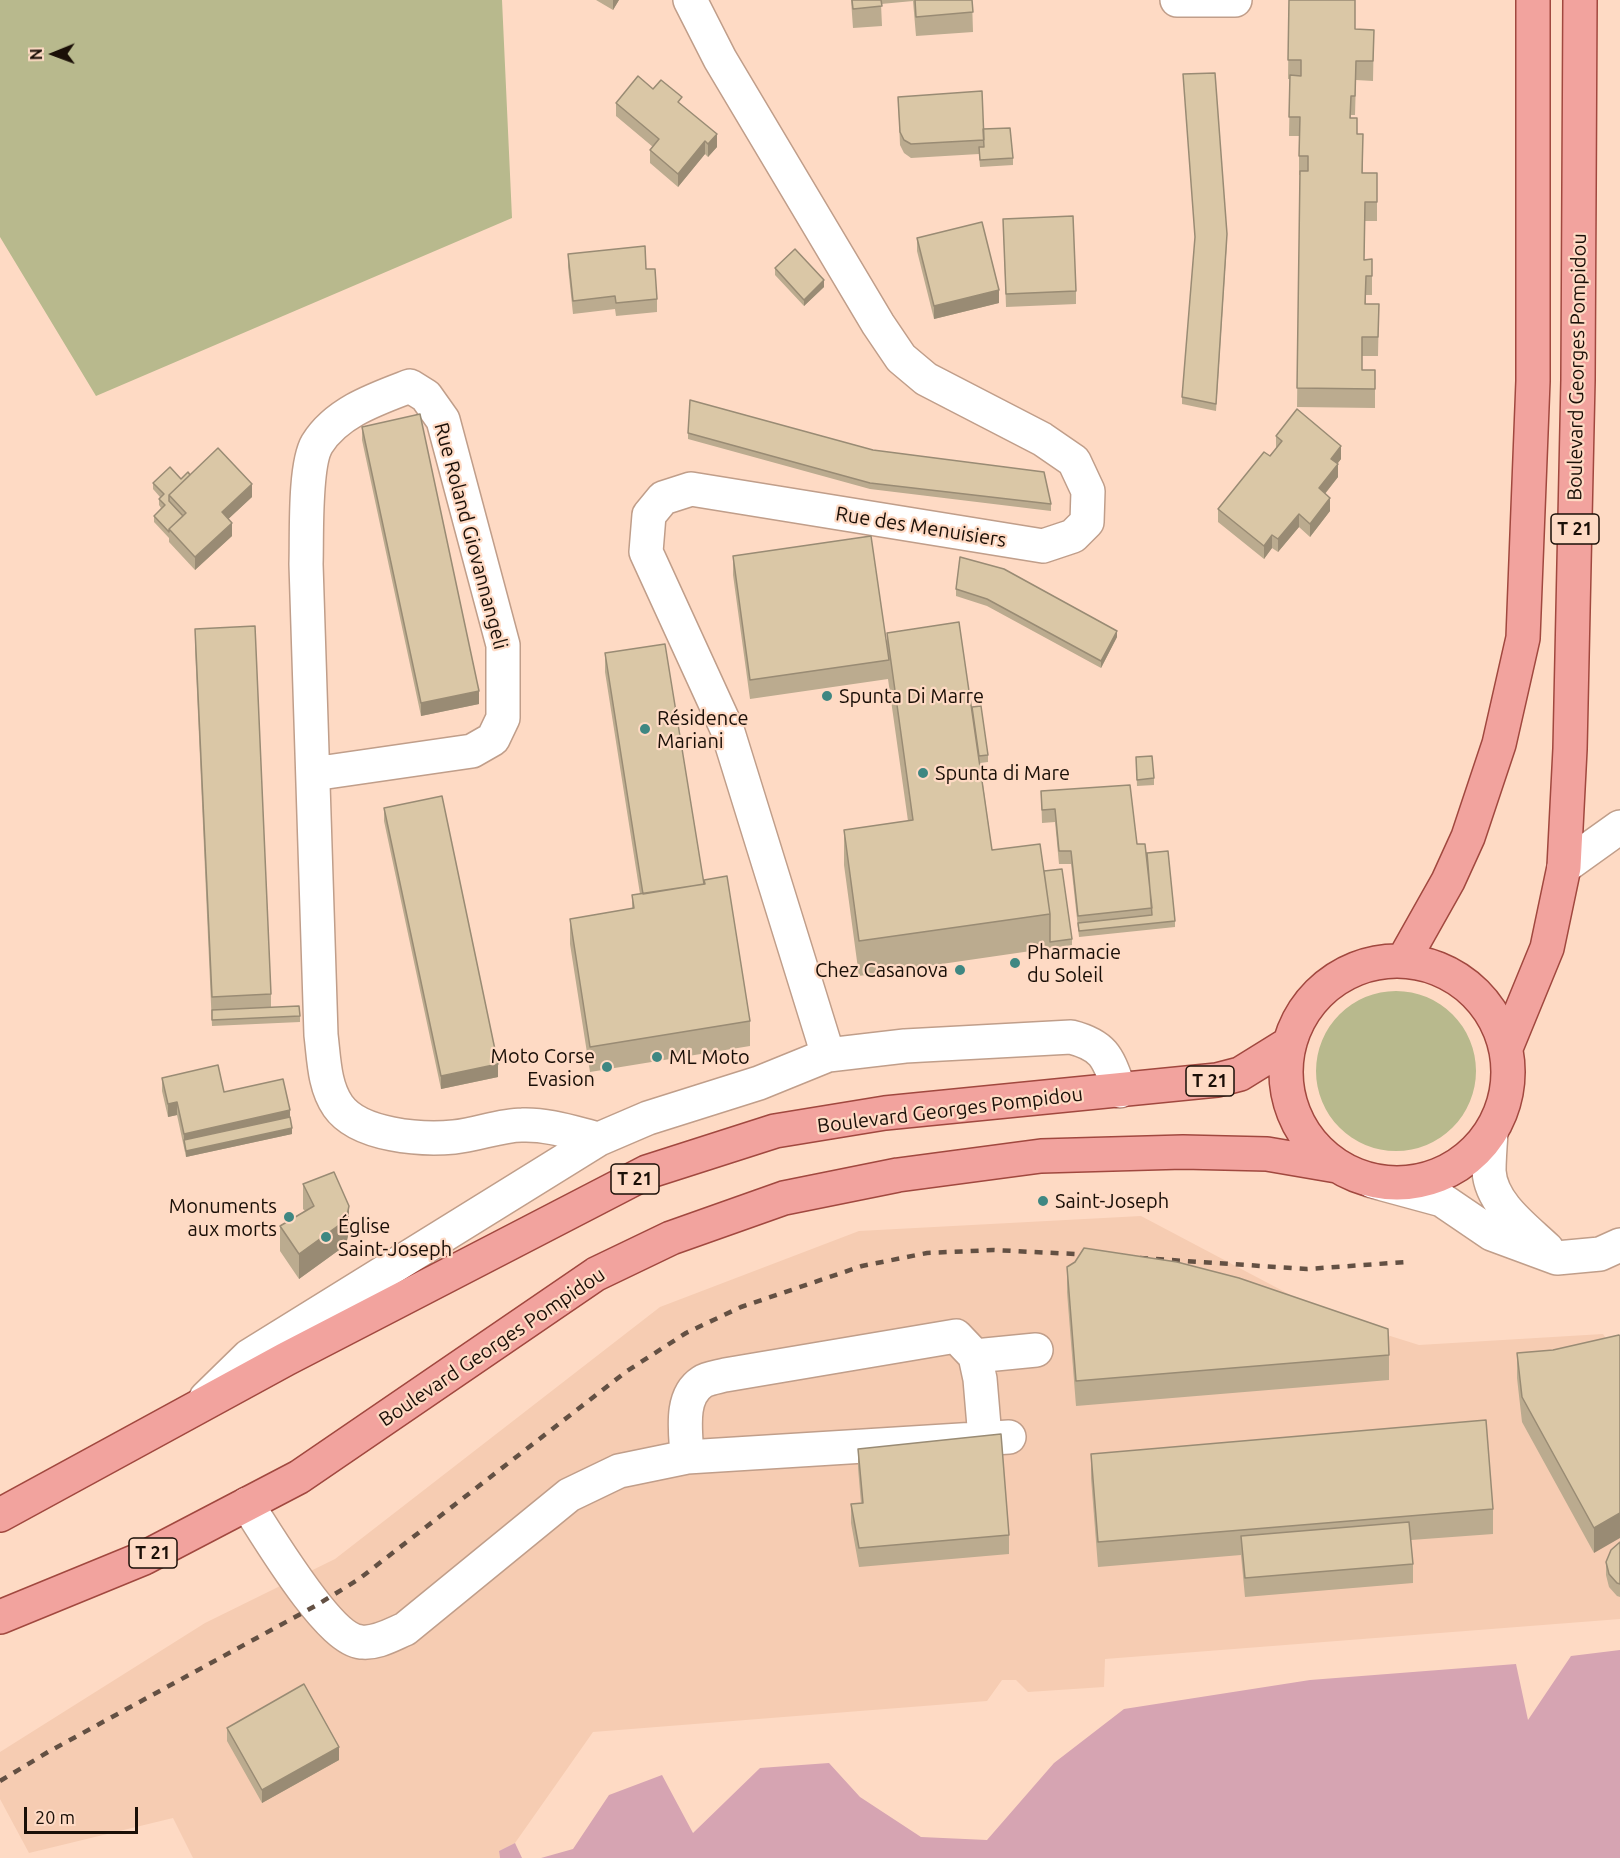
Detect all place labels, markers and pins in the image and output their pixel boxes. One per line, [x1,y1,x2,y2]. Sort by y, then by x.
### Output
place label: Spunta Di Marre [839,684,984,708]
marker: Spunta Di Marre [820,689,834,703]
place label: Résidence Mariani [657,706,748,753]
marker: Résidence Mariani [638,722,652,736]
place label: Spunta di Mare [935,761,1070,785]
marker: Spunta di Mare [916,766,930,780]
place label: Pharmacie du Soleil [1027,940,1121,987]
marker: Pharmacie du Soleil [1008,956,1022,970]
place label: Chez Casanova [815,958,948,982]
marker: Chez Casanova [953,963,967,977]
place label: Moto Corse Evasion [491,1044,595,1091]
place label: ML Moto [669,1045,750,1069]
marker: ML Moto [650,1050,664,1064]
marker: Moto Corse Evasion [600,1060,614,1074]
place label: Saint-Joseph [1055,1189,1169,1213]
place label: Monuments aux morts [169,1194,277,1241]
marker: Saint-Joseph [1036,1194,1050,1208]
marker: Monuments aux morts [282,1210,296,1224]
place label: Église Saint-Joseph [338,1214,452,1261]
marker: Église Saint-Joseph [319,1230,333,1244]

